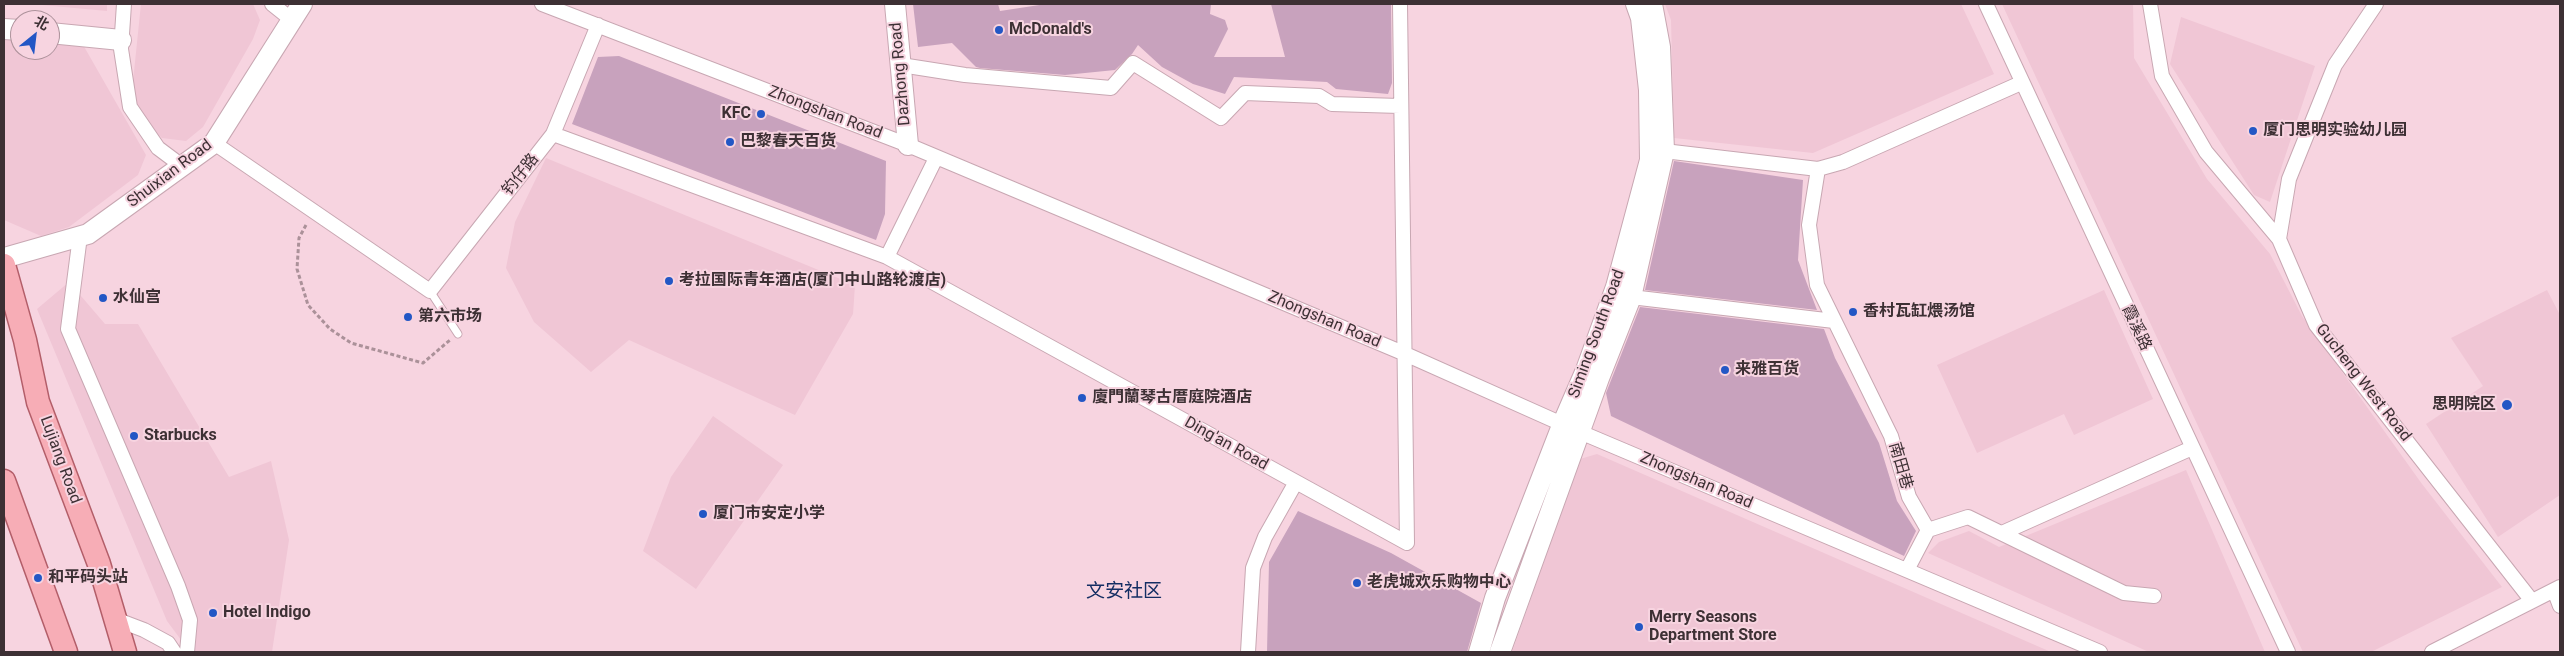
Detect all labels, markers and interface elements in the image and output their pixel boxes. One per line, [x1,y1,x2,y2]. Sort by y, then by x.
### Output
north arrow [10,10,60,60]
text: 北 [32,12,52,33]
place label: McDonald's [1009,20,1092,40]
street label: Dazhong Road [887,22,915,126]
marker: McDonald's [993,24,1005,36]
street label: Zhongshan Road [765,82,885,144]
place label: KFC [722,104,751,124]
marker: KFC [755,108,767,120]
place label: 厦门思明实验幼儿园 [2263,121,2407,141]
marker: 厦门思明实验幼儿园 [2247,125,2259,137]
place label: 巴黎春天百货 [740,132,836,152]
street label: Shuixian Road [124,136,216,212]
marker: 巴黎春天百货 [724,136,736,148]
street label: 钓仔路 [499,150,543,200]
street label: Siming South Road [1565,267,1629,401]
place label: 考拉国际青年酒店(厦门中山路轮渡店) [679,271,946,291]
marker: 考拉国际青年酒店(厦门中山路轮渡店) [663,275,675,287]
place label: 水仙宫 [113,288,161,308]
street label: Zhongshan Road [1265,288,1383,352]
marker: 水仙宫 [97,292,109,304]
place label: 香村瓦缸煨汤馆 [1863,302,1975,322]
street label: 霞溪路 [2117,302,2155,354]
marker: 香村瓦缸煨汤馆 [1847,306,1859,318]
place label: 第六市场 [418,307,482,327]
marker: 第六市场 [402,311,414,323]
street label: Gucheng West Road [2311,320,2415,446]
place label: 来雅百货 [1735,360,1799,380]
marker: 来雅百货 [1719,364,1731,376]
place label: 廈門蘭琴古厝庭院酒店 [1092,388,1252,408]
marker: 廈門蘭琴古厝庭院酒店 [1076,392,1088,404]
place label: 思明院区 [2432,395,2496,415]
marker: 思明院区 [2500,398,2514,412]
street label: Lujiang Road [35,413,85,507]
street label: Ding'an Road [1181,413,1271,475]
place label: Starbucks [144,426,217,446]
marker: Starbucks [128,430,140,442]
street label: 南田巷 [1884,440,1916,492]
street label: Zhongshan Road [1637,449,1755,513]
place label: 厦门市安定小学 [713,504,825,524]
marker: 厦门市安定小学 [697,508,709,520]
place label: 和平码头站 [48,568,128,588]
marker: 和平码头站 [32,572,44,584]
place label: 老虎城欢乐购物中心 [1367,573,1511,593]
marker: 老虎城欢乐购物中心 [1351,577,1363,589]
district label: 文安社区 [1086,581,1162,603]
place label: Hotel Indigo [223,603,311,623]
marker: Hotel Indigo [207,607,219,619]
place label: Merry Seasons Department Store [1649,608,1777,646]
marker: Merry Seasons Department Store [1633,621,1645,633]

